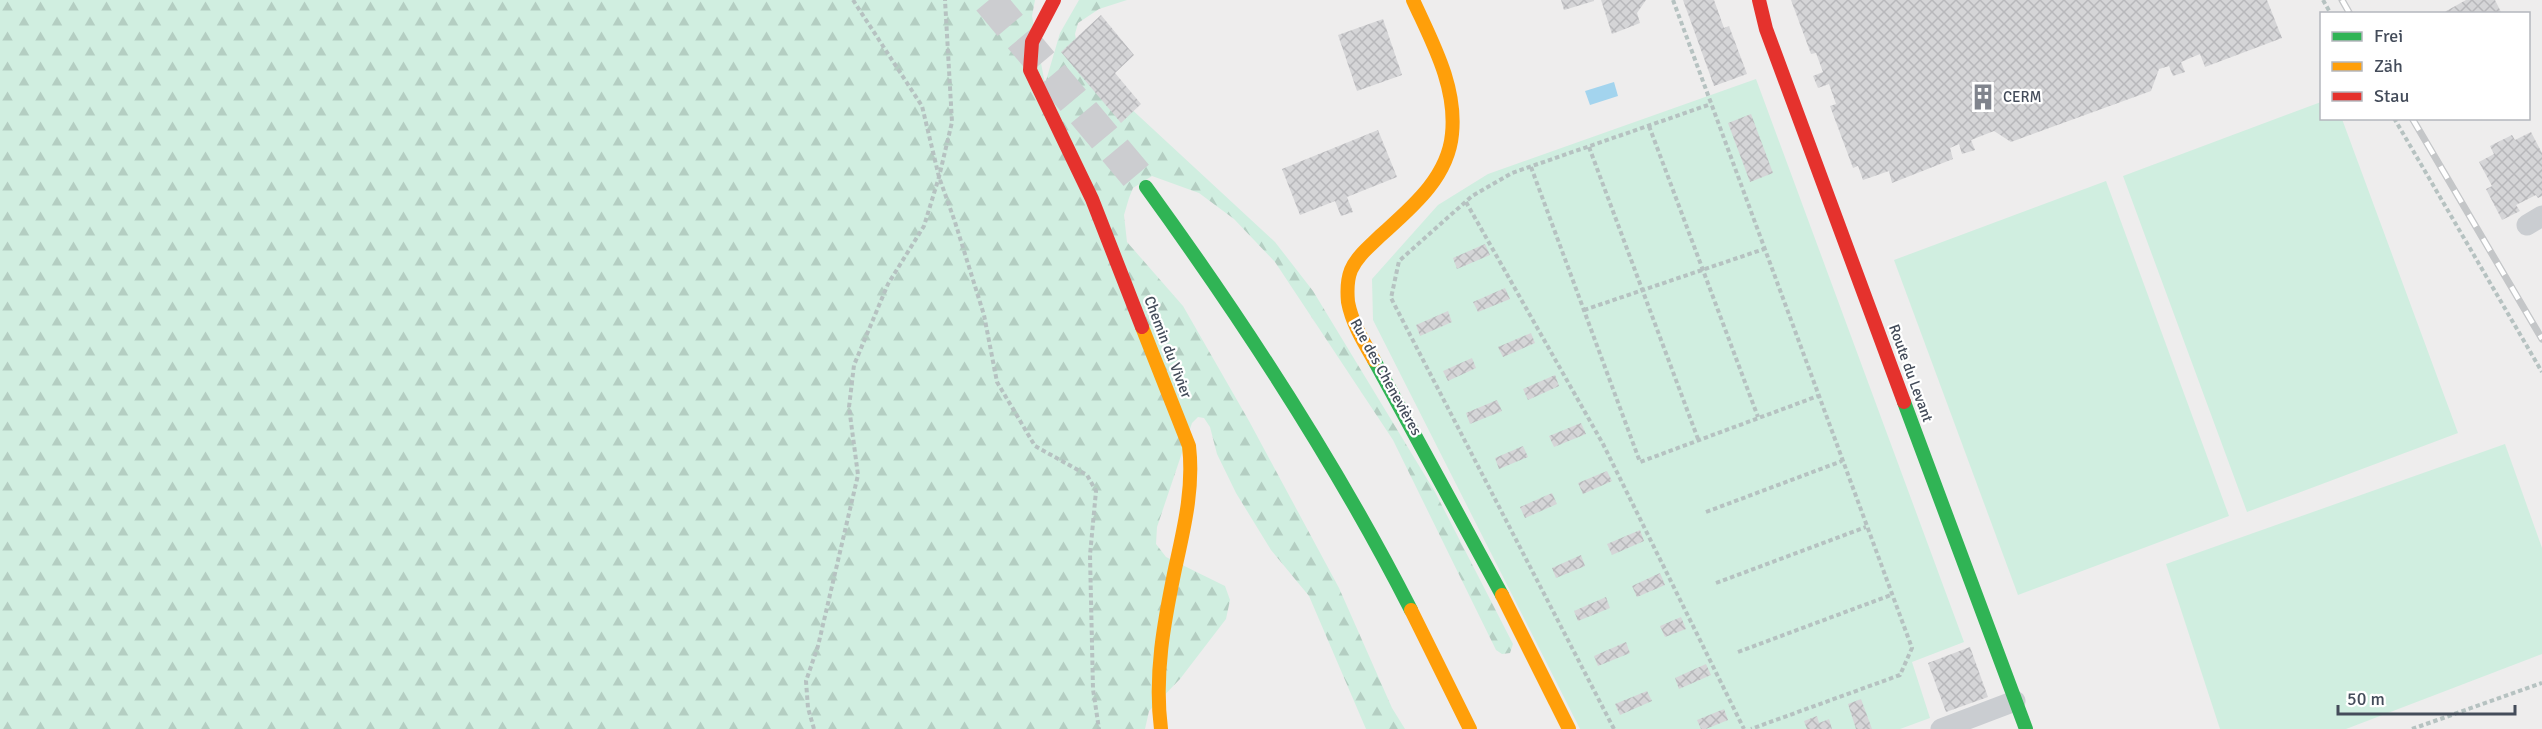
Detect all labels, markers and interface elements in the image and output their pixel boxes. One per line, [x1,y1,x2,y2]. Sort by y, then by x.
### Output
legend [2320,12,2530,120]
text: Frei [2374,25,2403,47]
text: Zäh [2374,55,2403,77]
building icon: CERM [1968,82,1998,112]
text: Stau [2374,85,2409,107]
place label: CERM [2003,88,2042,106]
street label: Chemin du Vivier [1140,293,1196,401]
street label: Rue des Chenevières [1346,315,1426,439]
street label: Route du Levant [1885,322,1937,424]
scale bar [2338,678,2515,716]
text: 50 m [2347,688,2385,710]

